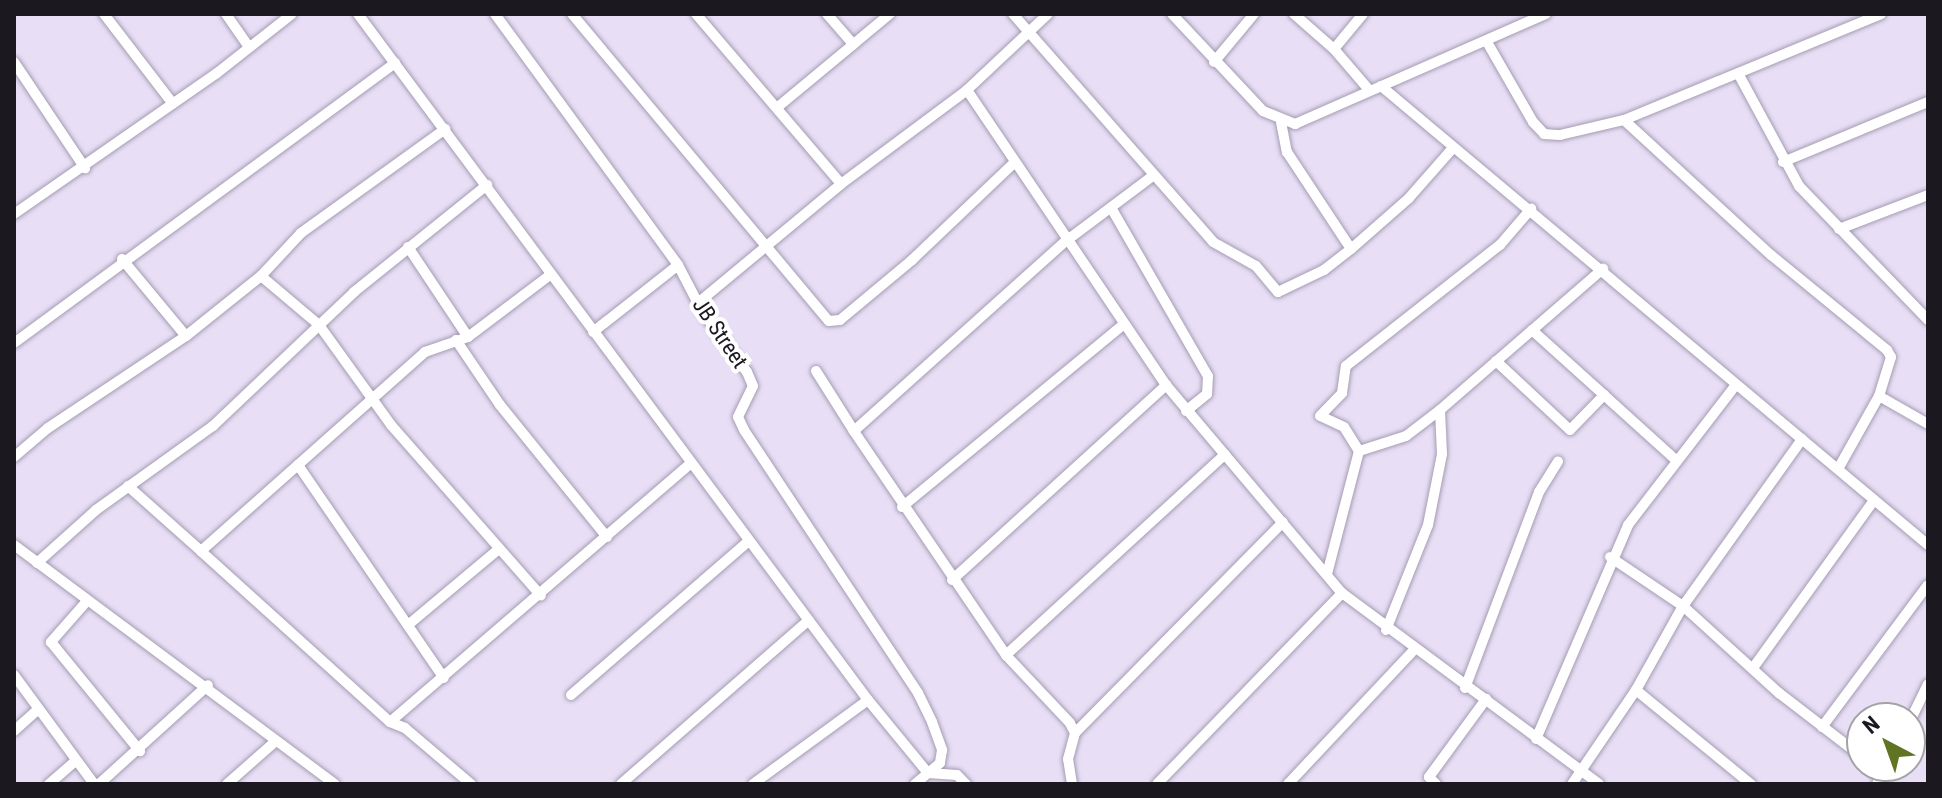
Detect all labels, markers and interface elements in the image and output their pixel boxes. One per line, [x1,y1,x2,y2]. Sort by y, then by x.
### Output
street label: JB Street [687,293,753,373]
north arrow [1846,702,1926,782]
text: N [1858,711,1885,739]

